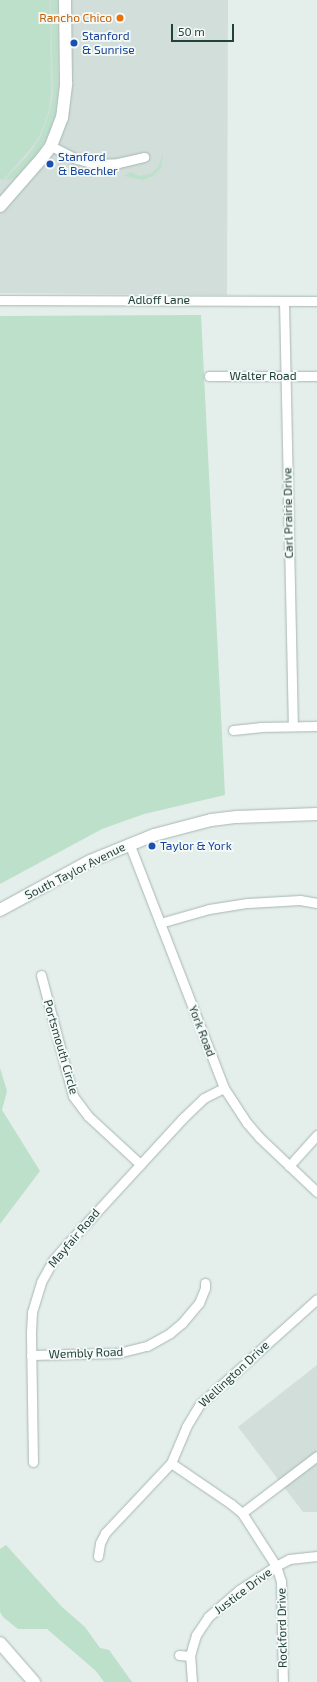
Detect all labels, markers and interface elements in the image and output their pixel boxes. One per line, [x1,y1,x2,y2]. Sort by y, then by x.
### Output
place label: Rancho Chico [39,11,112,25]
marker: Rancho Chico [115,13,125,23]
scale bar [173,16,236,42]
text: 50 m [178,24,205,38]
place label: Stanford & Sunrise [82,29,135,57]
marker: Stanford & Sunrise [69,38,79,48]
place label: Stanford & Beechler [58,150,118,178]
marker: Stanford & Beechler [45,159,55,169]
street label: Adloff Lane [128,293,190,307]
street label: Walter Road [229,369,297,383]
street label: Carl Prairie Drive [280,467,296,559]
street label: South Taylor Avenue [22,839,128,903]
place label: Taylor & York [160,839,232,853]
marker: Taylor & York [147,841,157,851]
street label: Portsmouth Circle [41,998,81,1096]
street label: York Road [186,1003,218,1059]
street label: Mayfair Road [45,1206,103,1270]
street label: Wellington Drive [196,1338,272,1410]
street label: Wembly Road [48,1344,124,1362]
street label: Justice Drive [212,1565,274,1617]
street label: Rockford Drive [274,1588,290,1668]

